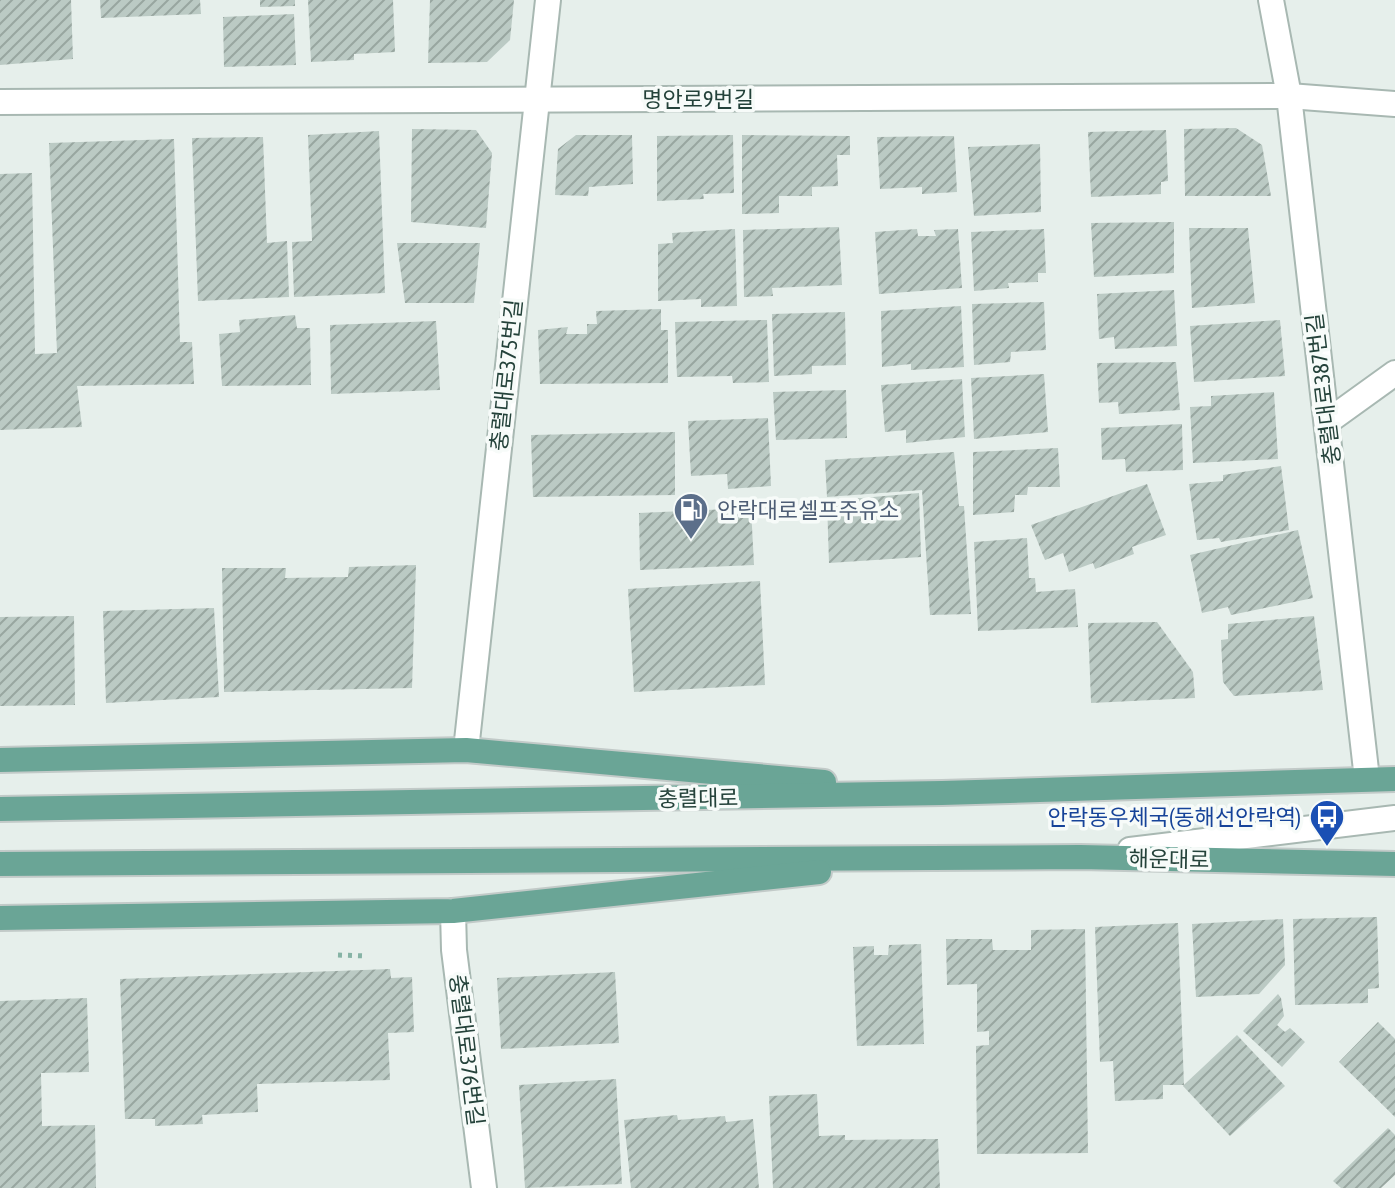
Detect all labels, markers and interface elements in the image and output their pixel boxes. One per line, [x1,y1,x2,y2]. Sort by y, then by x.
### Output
street label: 명안로9번길 [642,86,754,112]
street label: 충렬대로375번길 [485,298,527,452]
street label: 충렬대로387번길 [1301,312,1345,466]
fuel station icon: 안락대로셀프주유소 [672,491,710,541]
place label: 안락대로셀프주유소 [717,497,899,523]
street label: 충렬대로 [657,784,739,812]
bus stop icon: 안락동우체국(동해선안락역) [1308,798,1346,848]
place label: 안락동우체국(동해선안락역) [1048,804,1301,830]
street label: 해운대로 [1128,845,1210,873]
street label: 충렬대로376번길 [445,973,489,1127]

